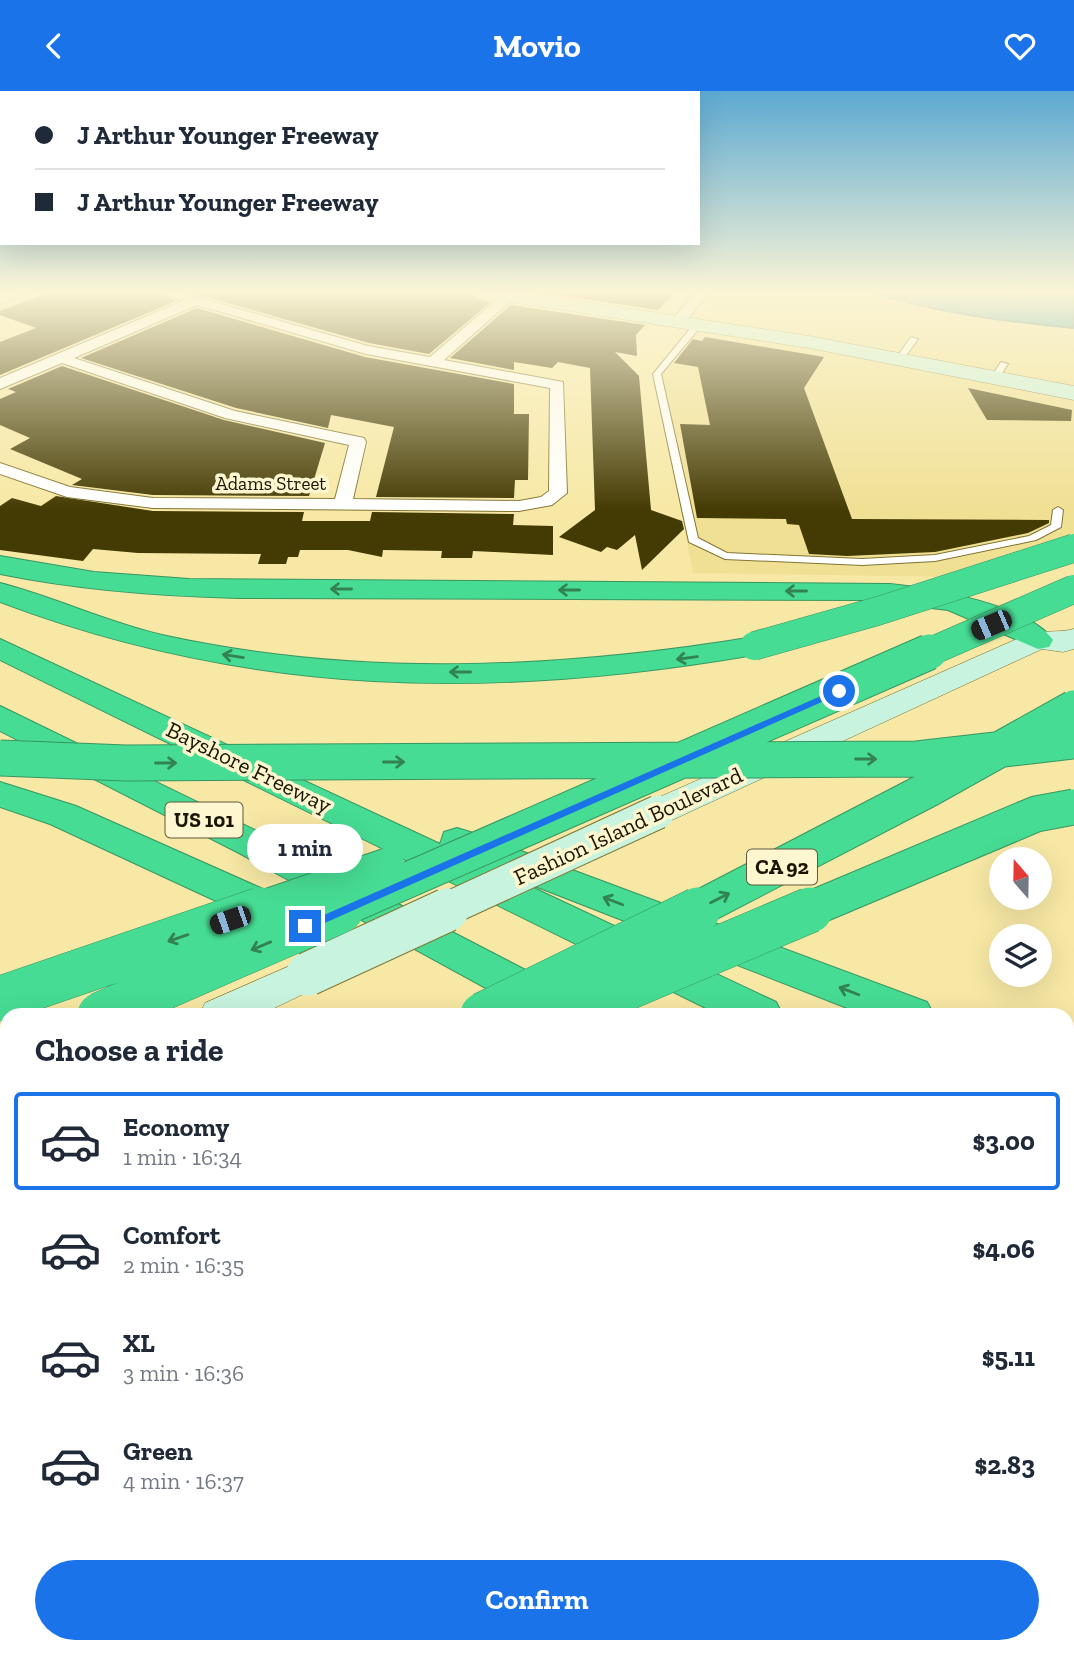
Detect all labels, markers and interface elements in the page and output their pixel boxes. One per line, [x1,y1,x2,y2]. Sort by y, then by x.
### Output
icon: back [35,27,73,65]
text: Movio [493,27,581,65]
icon: heart [1001,27,1039,65]
text: J Arthur Younger Freeway [77,119,379,151]
text: J Arthur Younger Freeway [77,186,379,218]
street label: Adams Street [216,472,326,495]
one-way arrow [330,582,353,596]
one-way arrow [557,583,580,597]
one-way arrow [785,584,808,598]
car [968,607,1015,643]
one-way arrow [222,650,245,663]
one-way arrow [676,652,699,665]
one-way arrow [449,665,472,679]
route start [823,675,855,707]
street label: Bayshore Freeway [162,715,336,819]
one-way arrow [854,752,877,766]
one-way arrow [382,755,405,769]
one-way arrow [154,756,177,770]
street label: Fashion Island Boulevard [509,761,747,891]
road number: US 101 [166,803,242,837]
callout: 1 min [247,825,363,873]
text: 1 min [278,834,332,862]
north arrow [989,847,1052,910]
map controls [989,847,1052,987]
road number: CA 92 [747,849,817,885]
one-way arrow [709,891,730,905]
one-way arrow [603,893,625,906]
car [207,903,254,937]
route end [289,910,321,942]
button: layers [989,924,1052,987]
one-way arrow [168,933,190,945]
one-way arrow [251,940,272,953]
one-way arrow [838,983,860,996]
text: Choose a ride [35,1031,223,1069]
icon: car [39,1110,102,1173]
text: Economy [123,1111,229,1143]
text: $3.00 [972,1125,1035,1157]
text: 1 min · 16:34 [123,1143,242,1171]
icon: car [39,1218,102,1281]
text: Comfort [123,1219,220,1251]
text: $4.06 [973,1233,1035,1265]
text: 2 min · 16:35 [123,1251,244,1279]
icon: car [39,1326,102,1389]
text: XL [123,1327,155,1359]
text: $5.11 [982,1341,1035,1373]
text: 3 min · 16:36 [123,1359,244,1387]
icon: car [39,1434,102,1497]
text: Green [123,1435,193,1467]
text: $2.83 [974,1449,1035,1481]
text: 4 min · 16:37 [123,1467,244,1495]
button: Confirm [35,1560,1039,1640]

